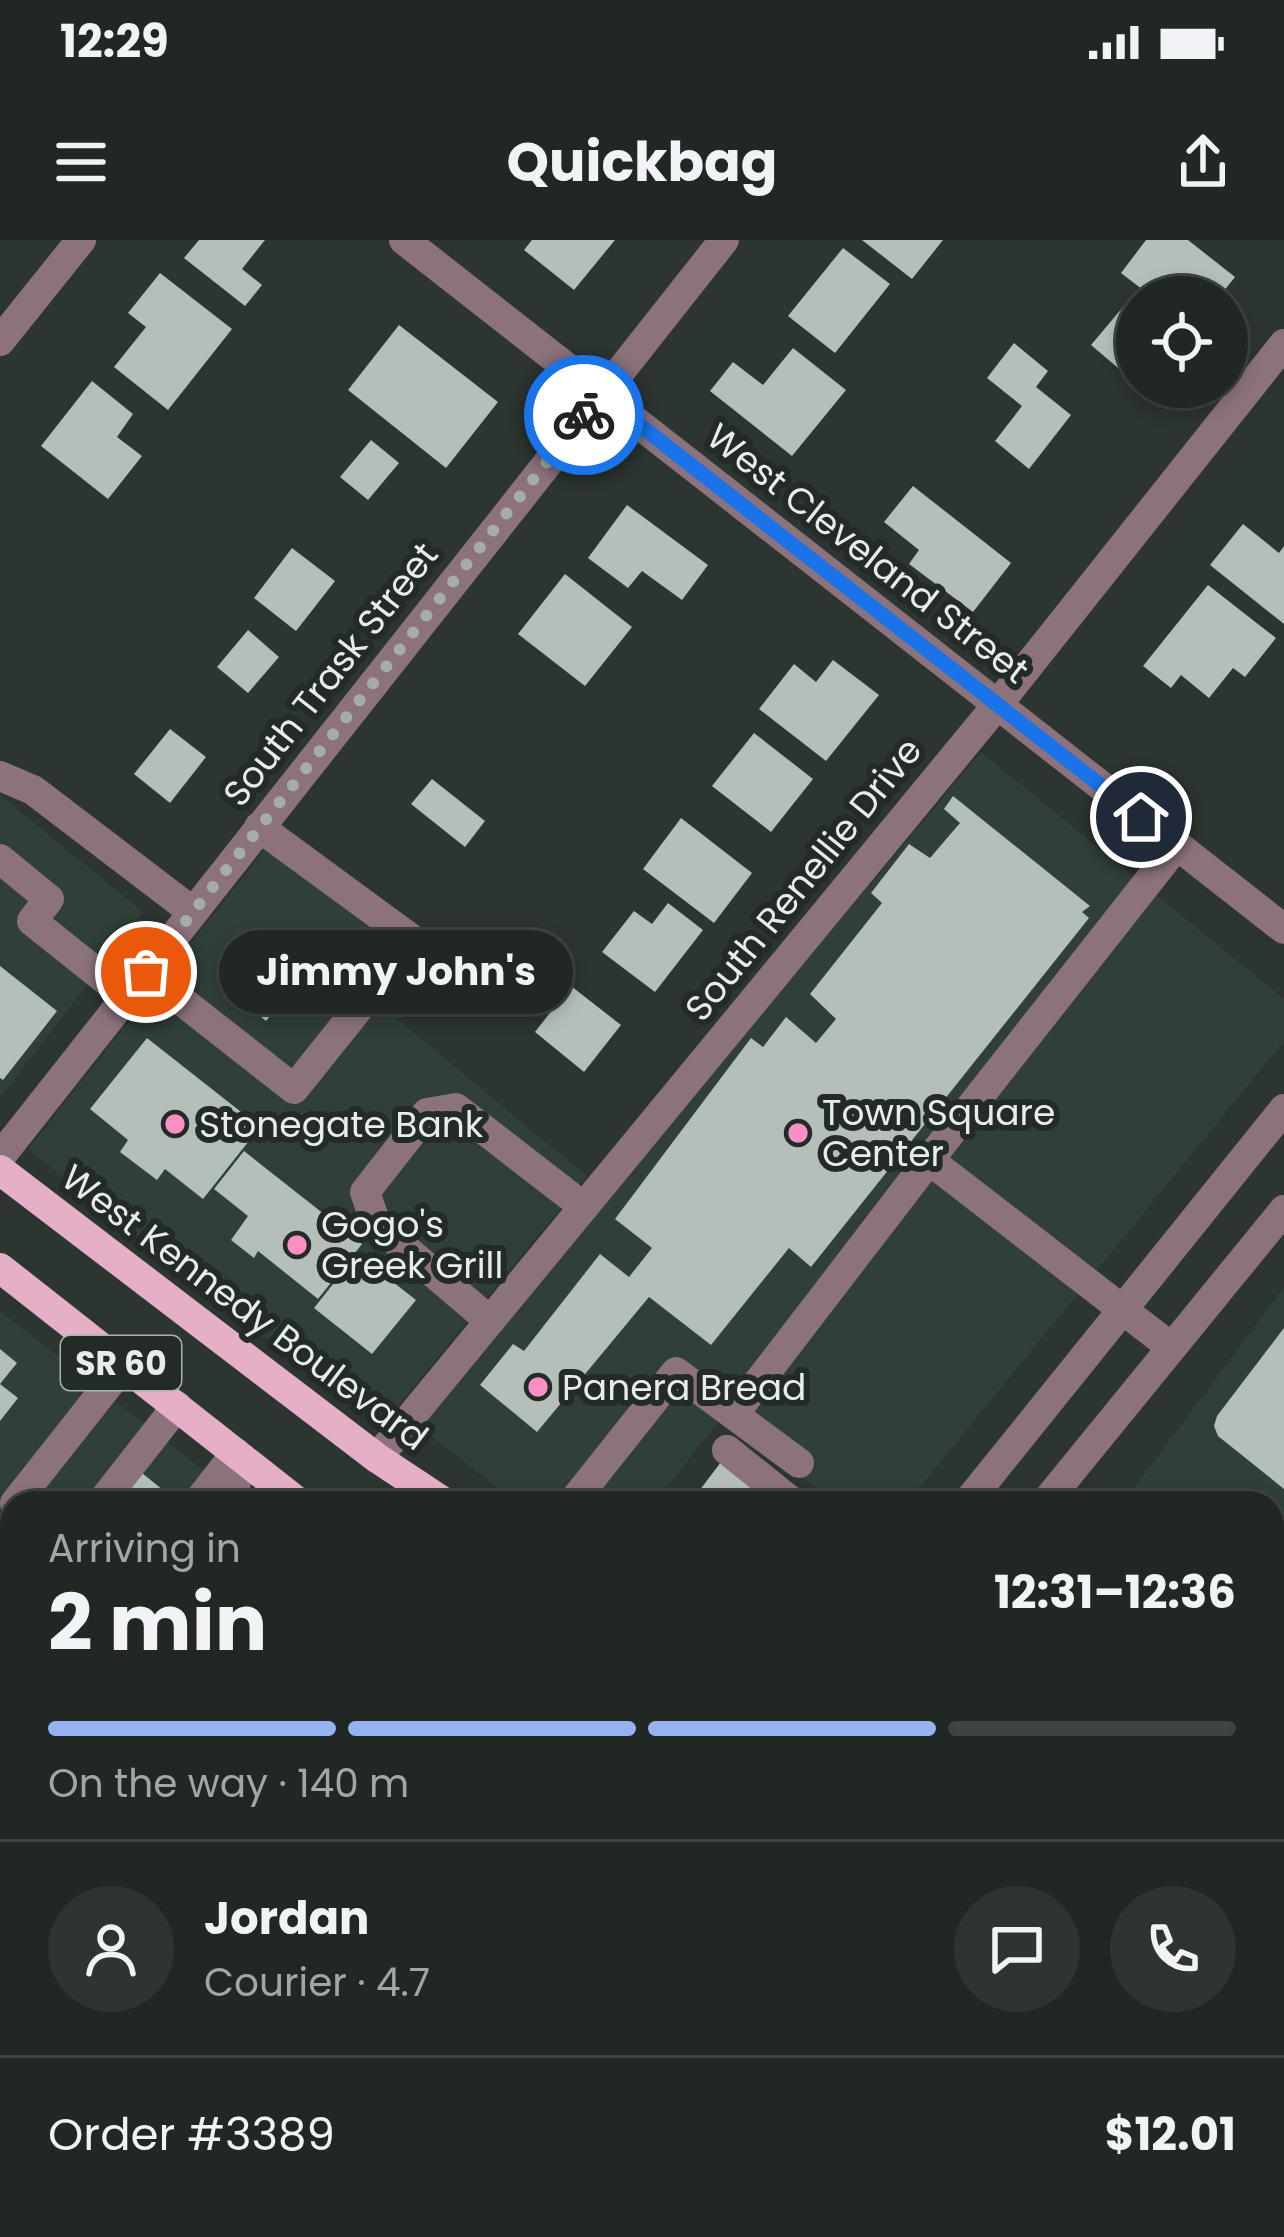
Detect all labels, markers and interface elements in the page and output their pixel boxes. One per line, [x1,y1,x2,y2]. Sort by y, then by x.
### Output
text: 12:29 [60,10,169,73]
text: Quickbag [507,124,777,200]
icon: menu [48,129,114,195]
icon: share [1170,129,1236,195]
map controls [1116,276,1248,408]
button: locate [1116,276,1248,408]
courier [524,355,644,475]
icon: bike [551,382,617,448]
street label: West Cleveland Street [696,411,1039,695]
street label: South Trask Street [211,532,450,817]
street label: South Renellie Drive [673,727,934,1032]
pin [1090,766,1192,868]
icon: home [1108,784,1174,850]
pin [95,921,197,1023]
callout: Jimmy John's [218,930,572,1014]
icon: bag [113,939,179,1005]
text: Jimmy John's [256,944,536,999]
place label: Town Square Center [822,1087,1055,1179]
place label: Stonegate Bank [199,1099,484,1150]
marker: Stonegate Bank [162,1111,188,1137]
marker: Town Square Center [785,1120,811,1146]
street label: West Kennedy Boulevard [51,1153,439,1462]
place label: Gogo's Greek Grill [321,1199,503,1291]
marker: Gogo's Greek Grill [284,1232,310,1258]
road number: SR 60 [61,1336,181,1390]
place label: Panera Bread [562,1362,806,1413]
marker: Panera Bread [525,1374,551,1400]
text: Arriving in [48,1521,241,1576]
text: 12:31–12:36 [994,1561,1236,1624]
text: 2 min [48,1568,267,1677]
text: On the way · 140 m [48,1756,409,1811]
button: person [48,1886,174,2012]
button: chat [954,1886,1080,2012]
button: phone [1110,1886,1236,2012]
text: Jordan [204,1887,369,1950]
text: Courier · 4.7 [204,1955,430,2010]
text: Order #3389 [48,2103,335,2166]
text: $12.01 [1105,2103,1236,2166]

